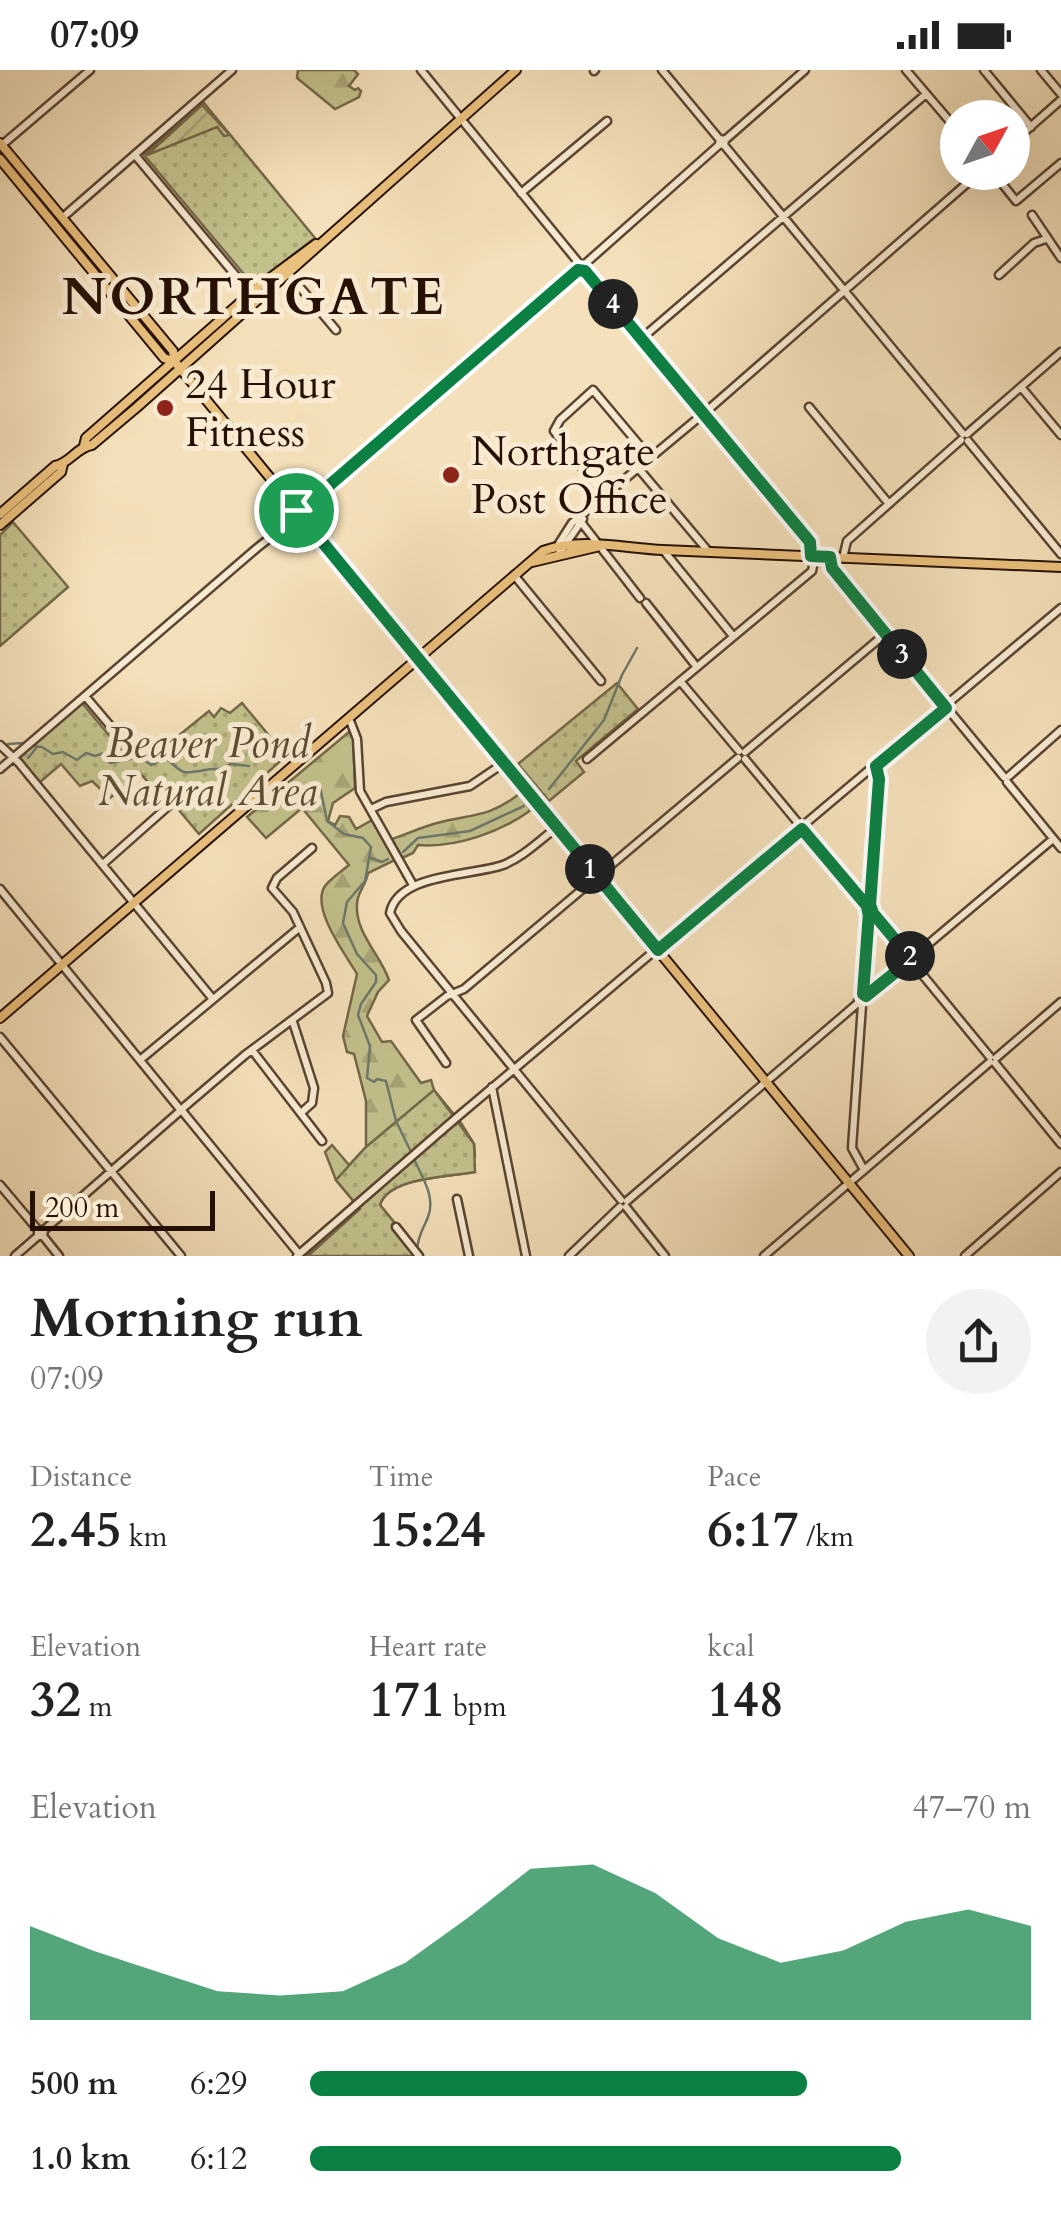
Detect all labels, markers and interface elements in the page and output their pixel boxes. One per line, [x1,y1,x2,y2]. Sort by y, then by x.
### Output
text: 07:09 [50,9,139,61]
north arrow [940,100,1030,190]
map controls [940,100,1030,190]
district label: NORTHGATE [62,263,446,333]
pin: 4 [588,279,638,329]
text: 4 [606,285,620,323]
place label: 24 Hour Fitness [185,356,336,461]
marker: 24 Hour Fitness [154,397,176,419]
place label: Northgate Post Office [471,423,668,528]
marker: Northgate Post Office [440,464,462,486]
pin [254,468,339,553]
icon: arrive [269,483,324,538]
pin: 3 [877,629,927,679]
text: 3 [895,635,909,673]
park label: Beaver Pond Natural Area [98,715,318,820]
pin: 1 [565,844,615,894]
text: 1 [583,850,597,888]
pin: 2 [885,931,935,981]
text: 2 [903,937,917,975]
scale bar [30,1186,215,1230]
text: 200 m [45,1189,119,1227]
text: Morning run [30,1282,363,1356]
button: share [926,1289,1031,1394]
text: 07:09 [30,1357,104,1401]
text: Distance [30,1458,132,1496]
text: Time [369,1458,433,1496]
text: Pace [707,1458,761,1496]
text: 2.45 [30,1496,121,1564]
text: 15:24 [369,1496,486,1564]
text: 6:17 [707,1496,799,1564]
text: km [121,1518,168,1556]
text: /km [799,1518,854,1556]
text: Elevation [30,1628,141,1666]
text: Heart rate [369,1628,487,1666]
text: kcal [707,1628,754,1666]
text: 32 [30,1666,81,1734]
text: 171 [369,1666,446,1734]
text: 148 [707,1666,784,1734]
text: m [81,1688,112,1726]
text: bpm [446,1688,507,1726]
text: Elevation [30,1786,157,1830]
text: 47–70 m [912,1786,1031,1830]
text: 500 m [30,2062,117,2106]
text: 6:29 [190,2062,247,2106]
text: 1.0 km [30,2137,130,2181]
text: 6:12 [190,2137,247,2181]

